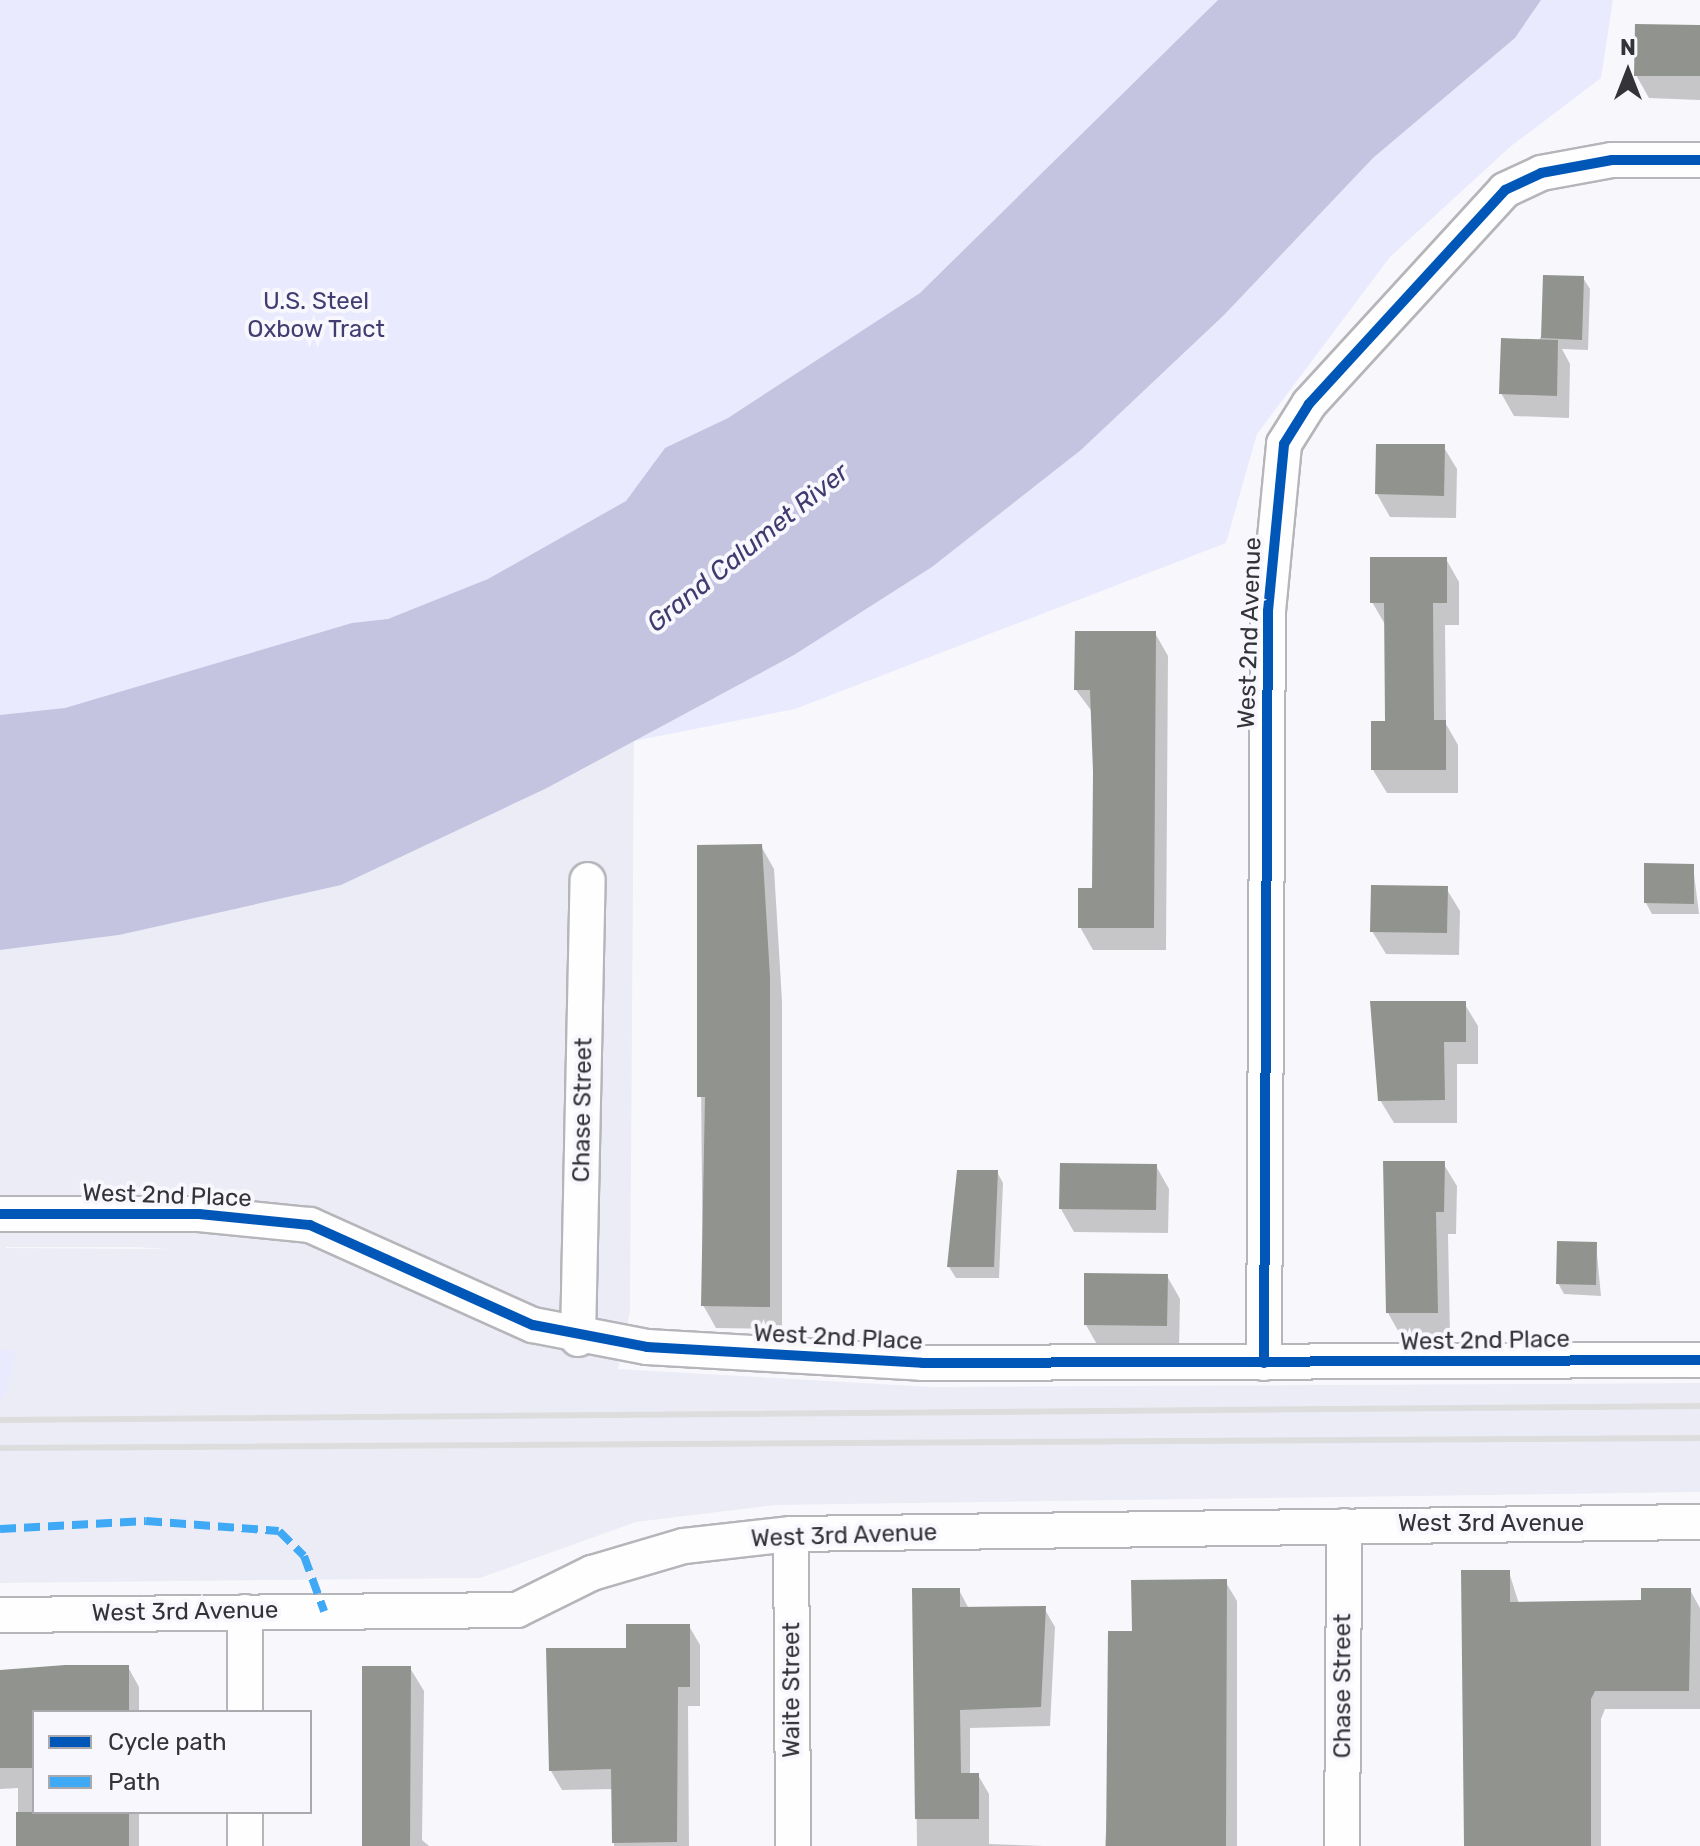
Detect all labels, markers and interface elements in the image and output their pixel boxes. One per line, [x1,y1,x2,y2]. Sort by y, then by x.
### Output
north arrow [1588,32,1668,112]
text: N [1620,34,1636,61]
park label: U.S. Steel Oxbow Tract [247,288,385,344]
water label: Grand Calumet River [641,457,855,639]
street label: West 2nd Avenue [1232,536,1268,730]
street label: Chase Street [567,1037,599,1183]
street label: West 2nd Place [82,1179,252,1213]
street label: West 2nd Place [753,1319,923,1357]
street label: West 2nd Place [1400,1325,1570,1357]
street label: West 3rd Avenue [1397,1510,1585,1538]
street label: West 3rd Avenue [750,1518,938,1554]
street label: West 3rd Avenue [91,1596,279,1628]
street label: Chase Street [1329,1614,1357,1758]
street label: Waite Street [778,1622,806,1758]
legend [32,1710,312,1814]
text: Cycle path [108,1728,227,1756]
text: Path [108,1768,160,1796]

